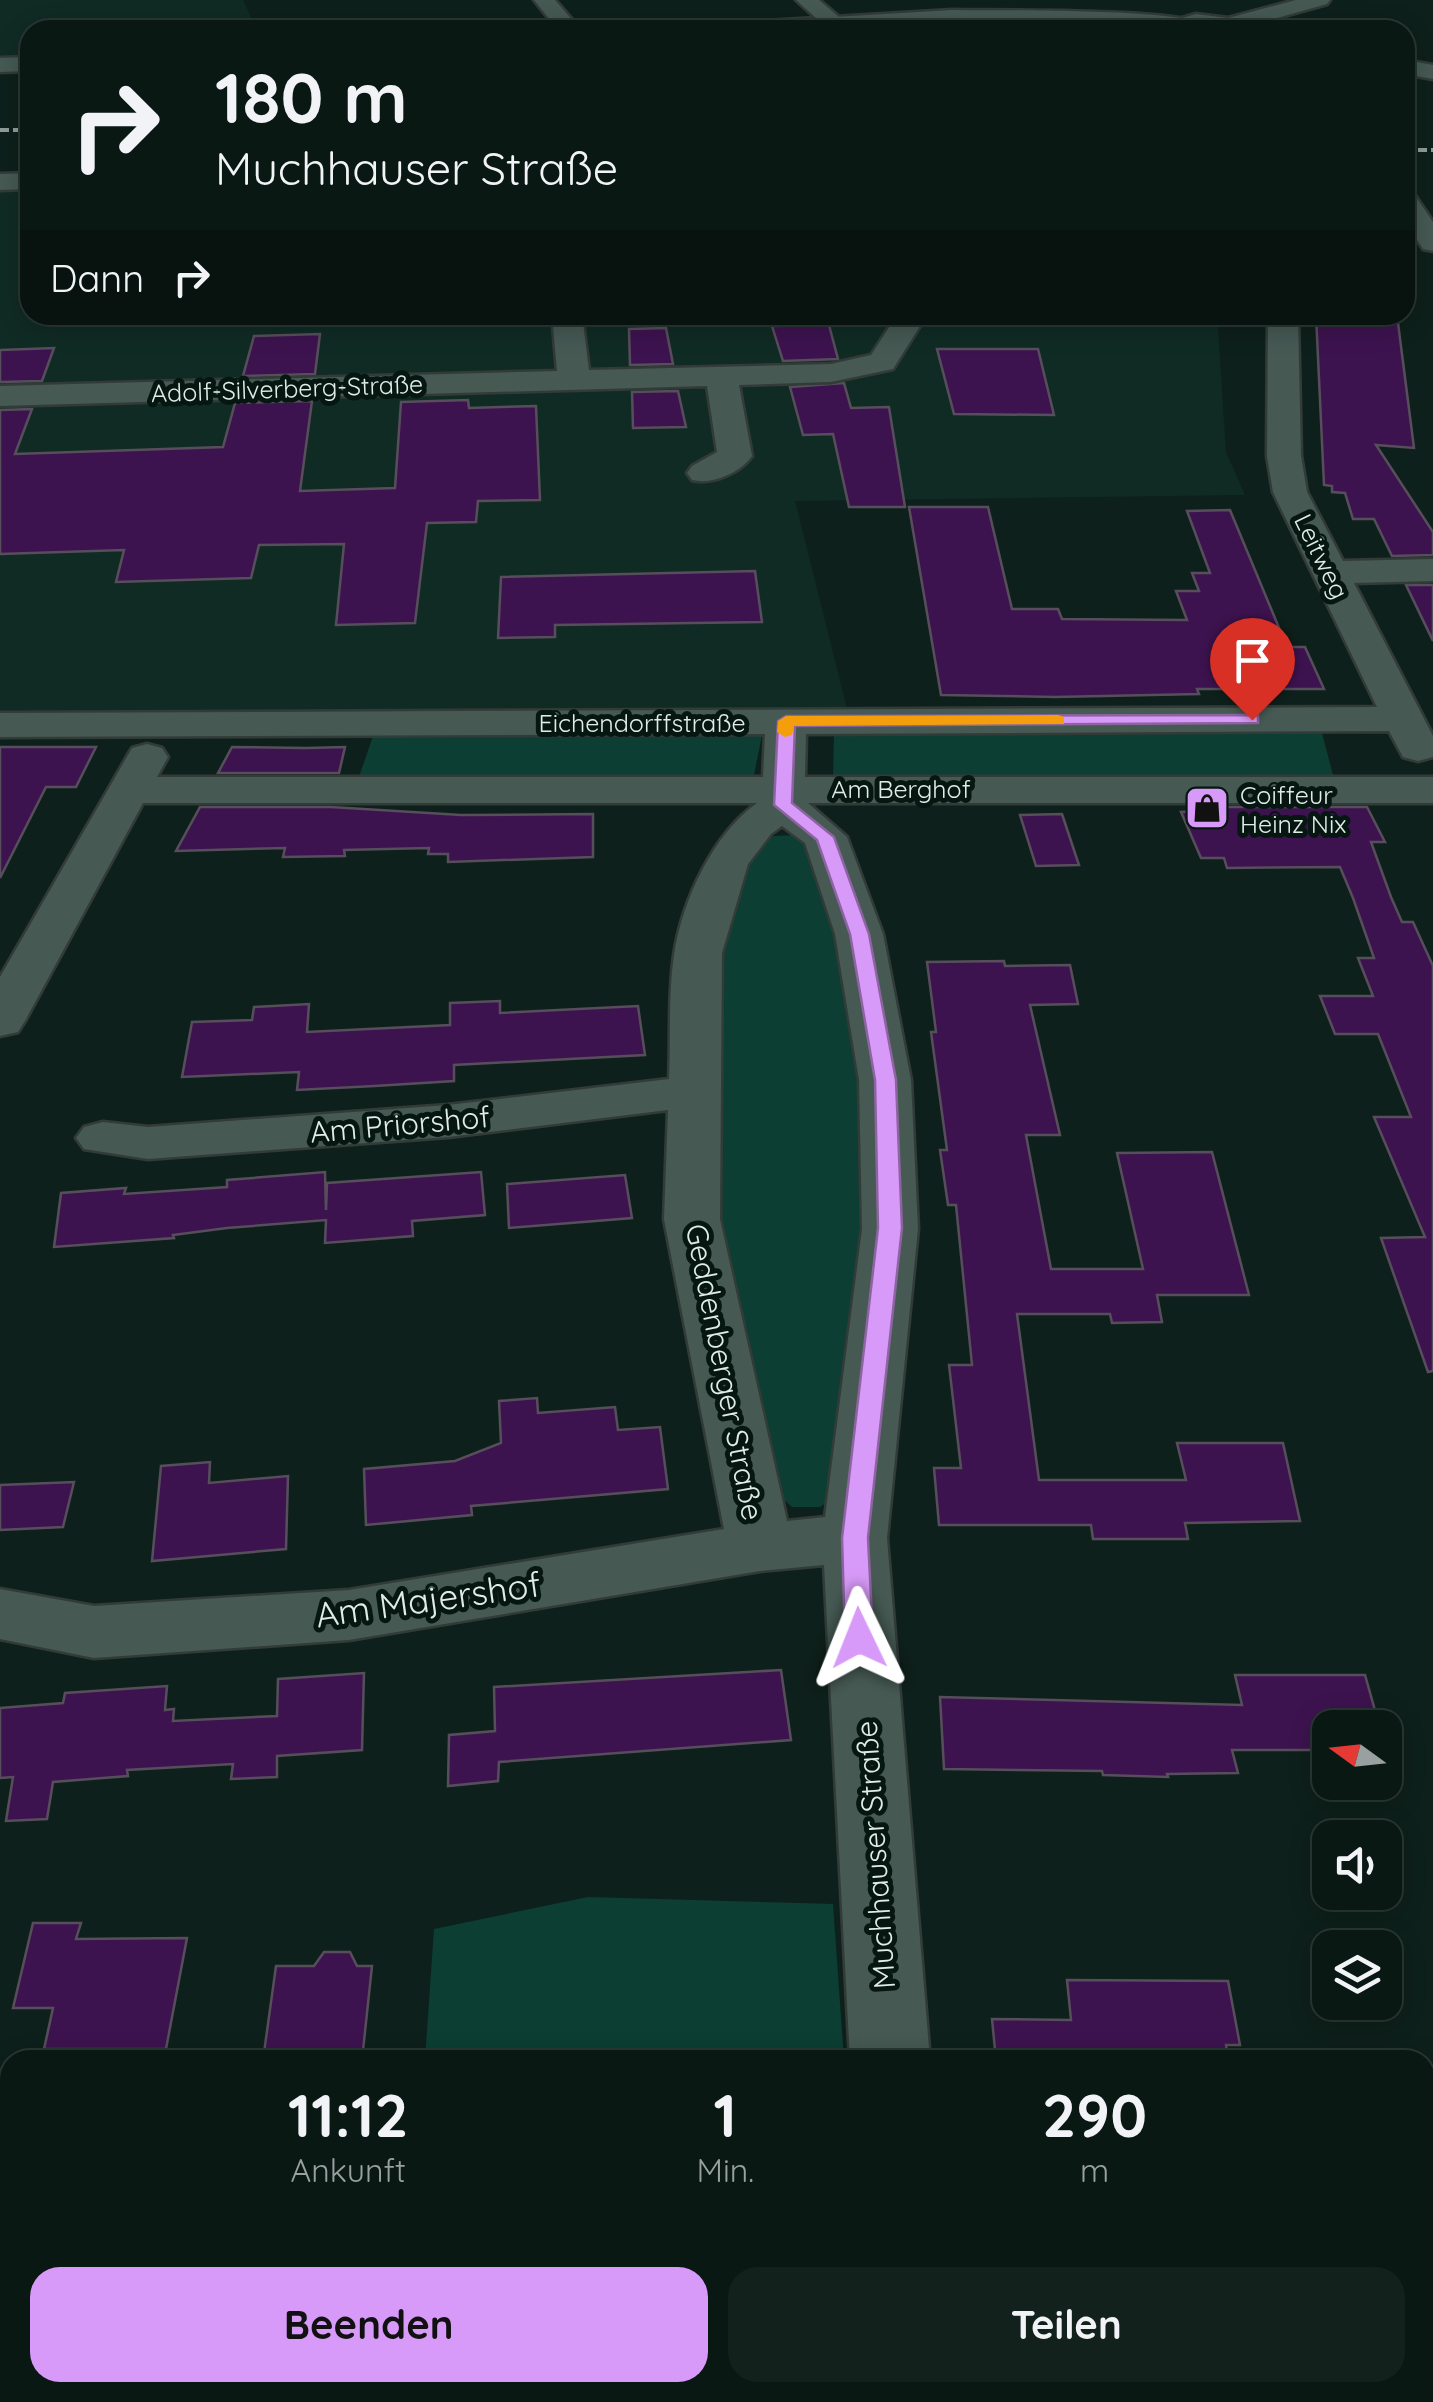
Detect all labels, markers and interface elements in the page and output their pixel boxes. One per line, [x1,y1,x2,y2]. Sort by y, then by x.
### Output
text: 180 m [215,53,408,141]
icon: right [50,60,180,190]
text: Muchhauser Straße [215,140,618,196]
icon: right [164,250,219,305]
text: Dann [50,254,144,302]
street label: Adolf-Silverberg-Straße [150,368,424,408]
street label: Leitweg [1288,508,1356,604]
pin [1210,618,1295,721]
icon: arrive [1225,633,1280,688]
street label: Eichendorffstraße [538,707,746,738]
street label: Am Berghof [831,773,971,804]
place label: Coiffeur Heinz Nix [1240,779,1346,839]
shop icon: Coiffeur Heinz Nix [1184,785,1230,831]
street label: Am Priorshof [308,1097,492,1151]
street label: Geddenberger Straße [678,1221,772,1523]
street label: Am Majershof [313,1561,543,1637]
position arrow [807,1586,911,1690]
north arrow [1312,1710,1402,1800]
map controls [1312,1710,1402,2020]
street label: Muchhauser Straße [847,1720,903,1990]
button: sound [1312,1820,1402,1910]
button: layers [1312,1930,1402,2020]
text: 11:12 [288,2077,408,2152]
text: 1 [714,2077,737,2152]
text: 290 [1042,2077,1147,2152]
text: Ankunft [291,2150,406,2190]
text: Min. [696,2150,754,2190]
text: m [1080,2150,1109,2190]
button: Beenden [30,2267,708,2382]
button: Teilen [728,2267,1405,2382]

